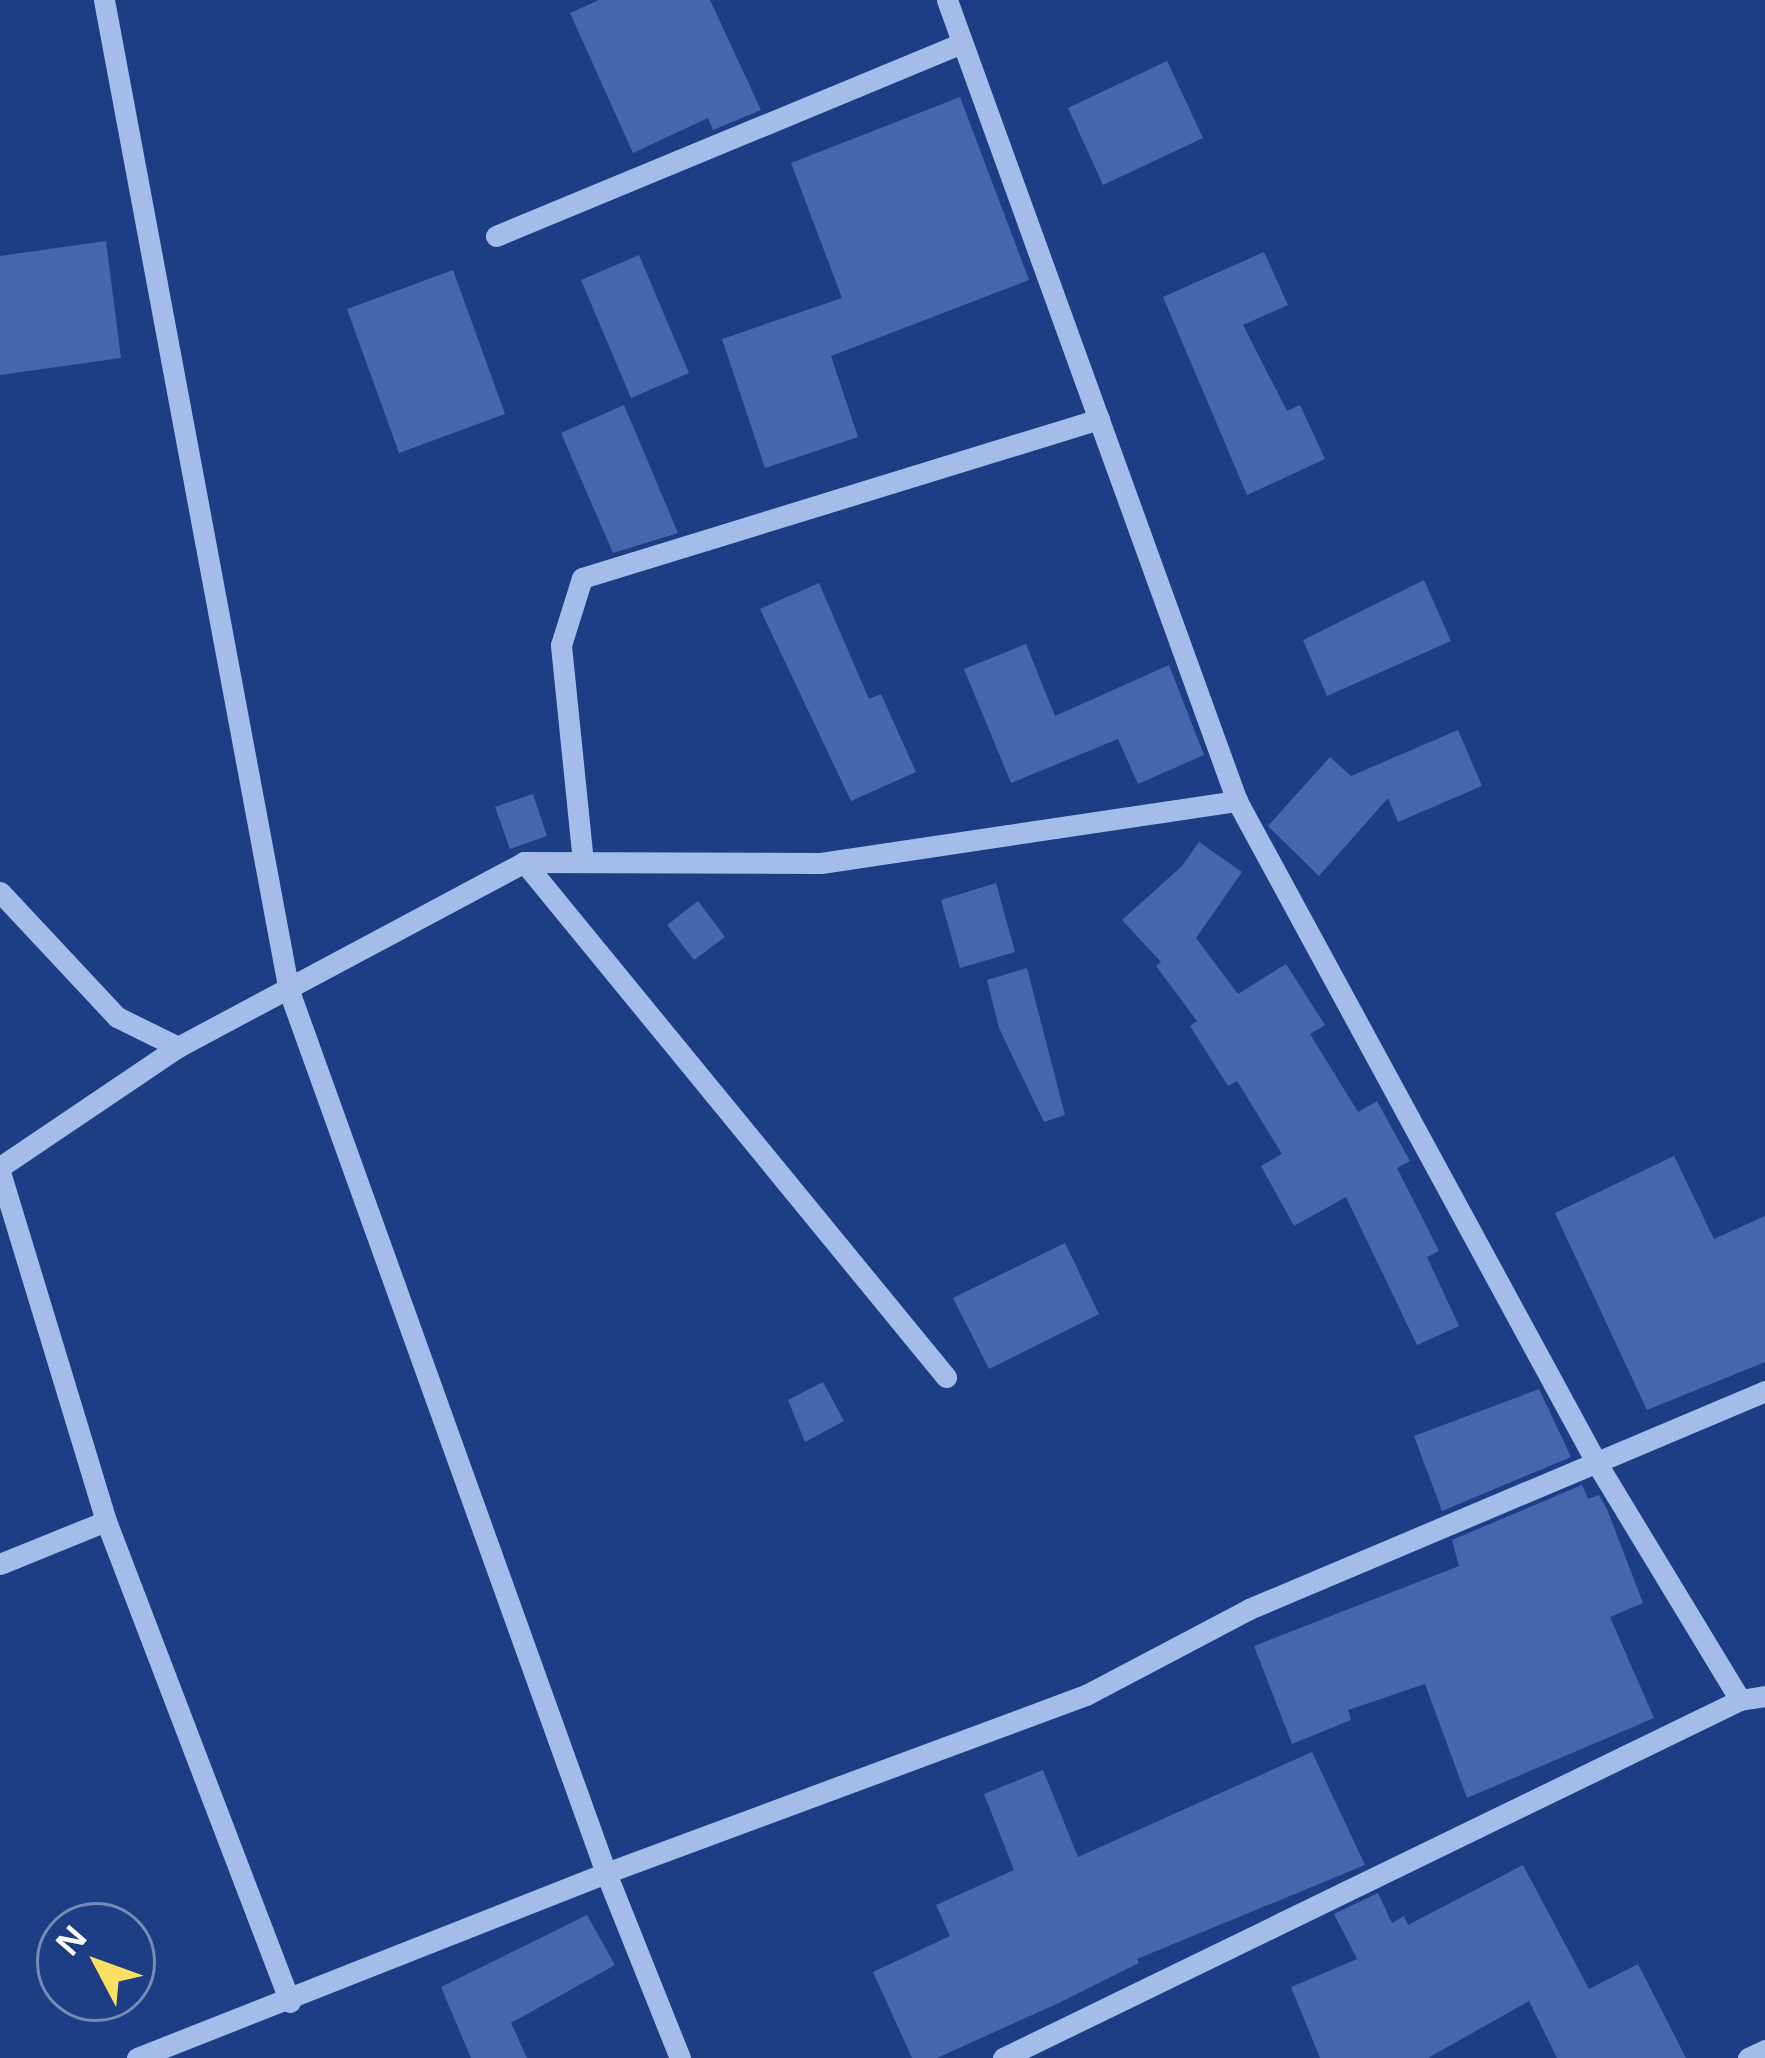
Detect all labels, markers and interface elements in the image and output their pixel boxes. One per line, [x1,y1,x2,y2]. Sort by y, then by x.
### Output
north arrow [36,1902,156,2022]
text: N [45,1915,97,1965]

